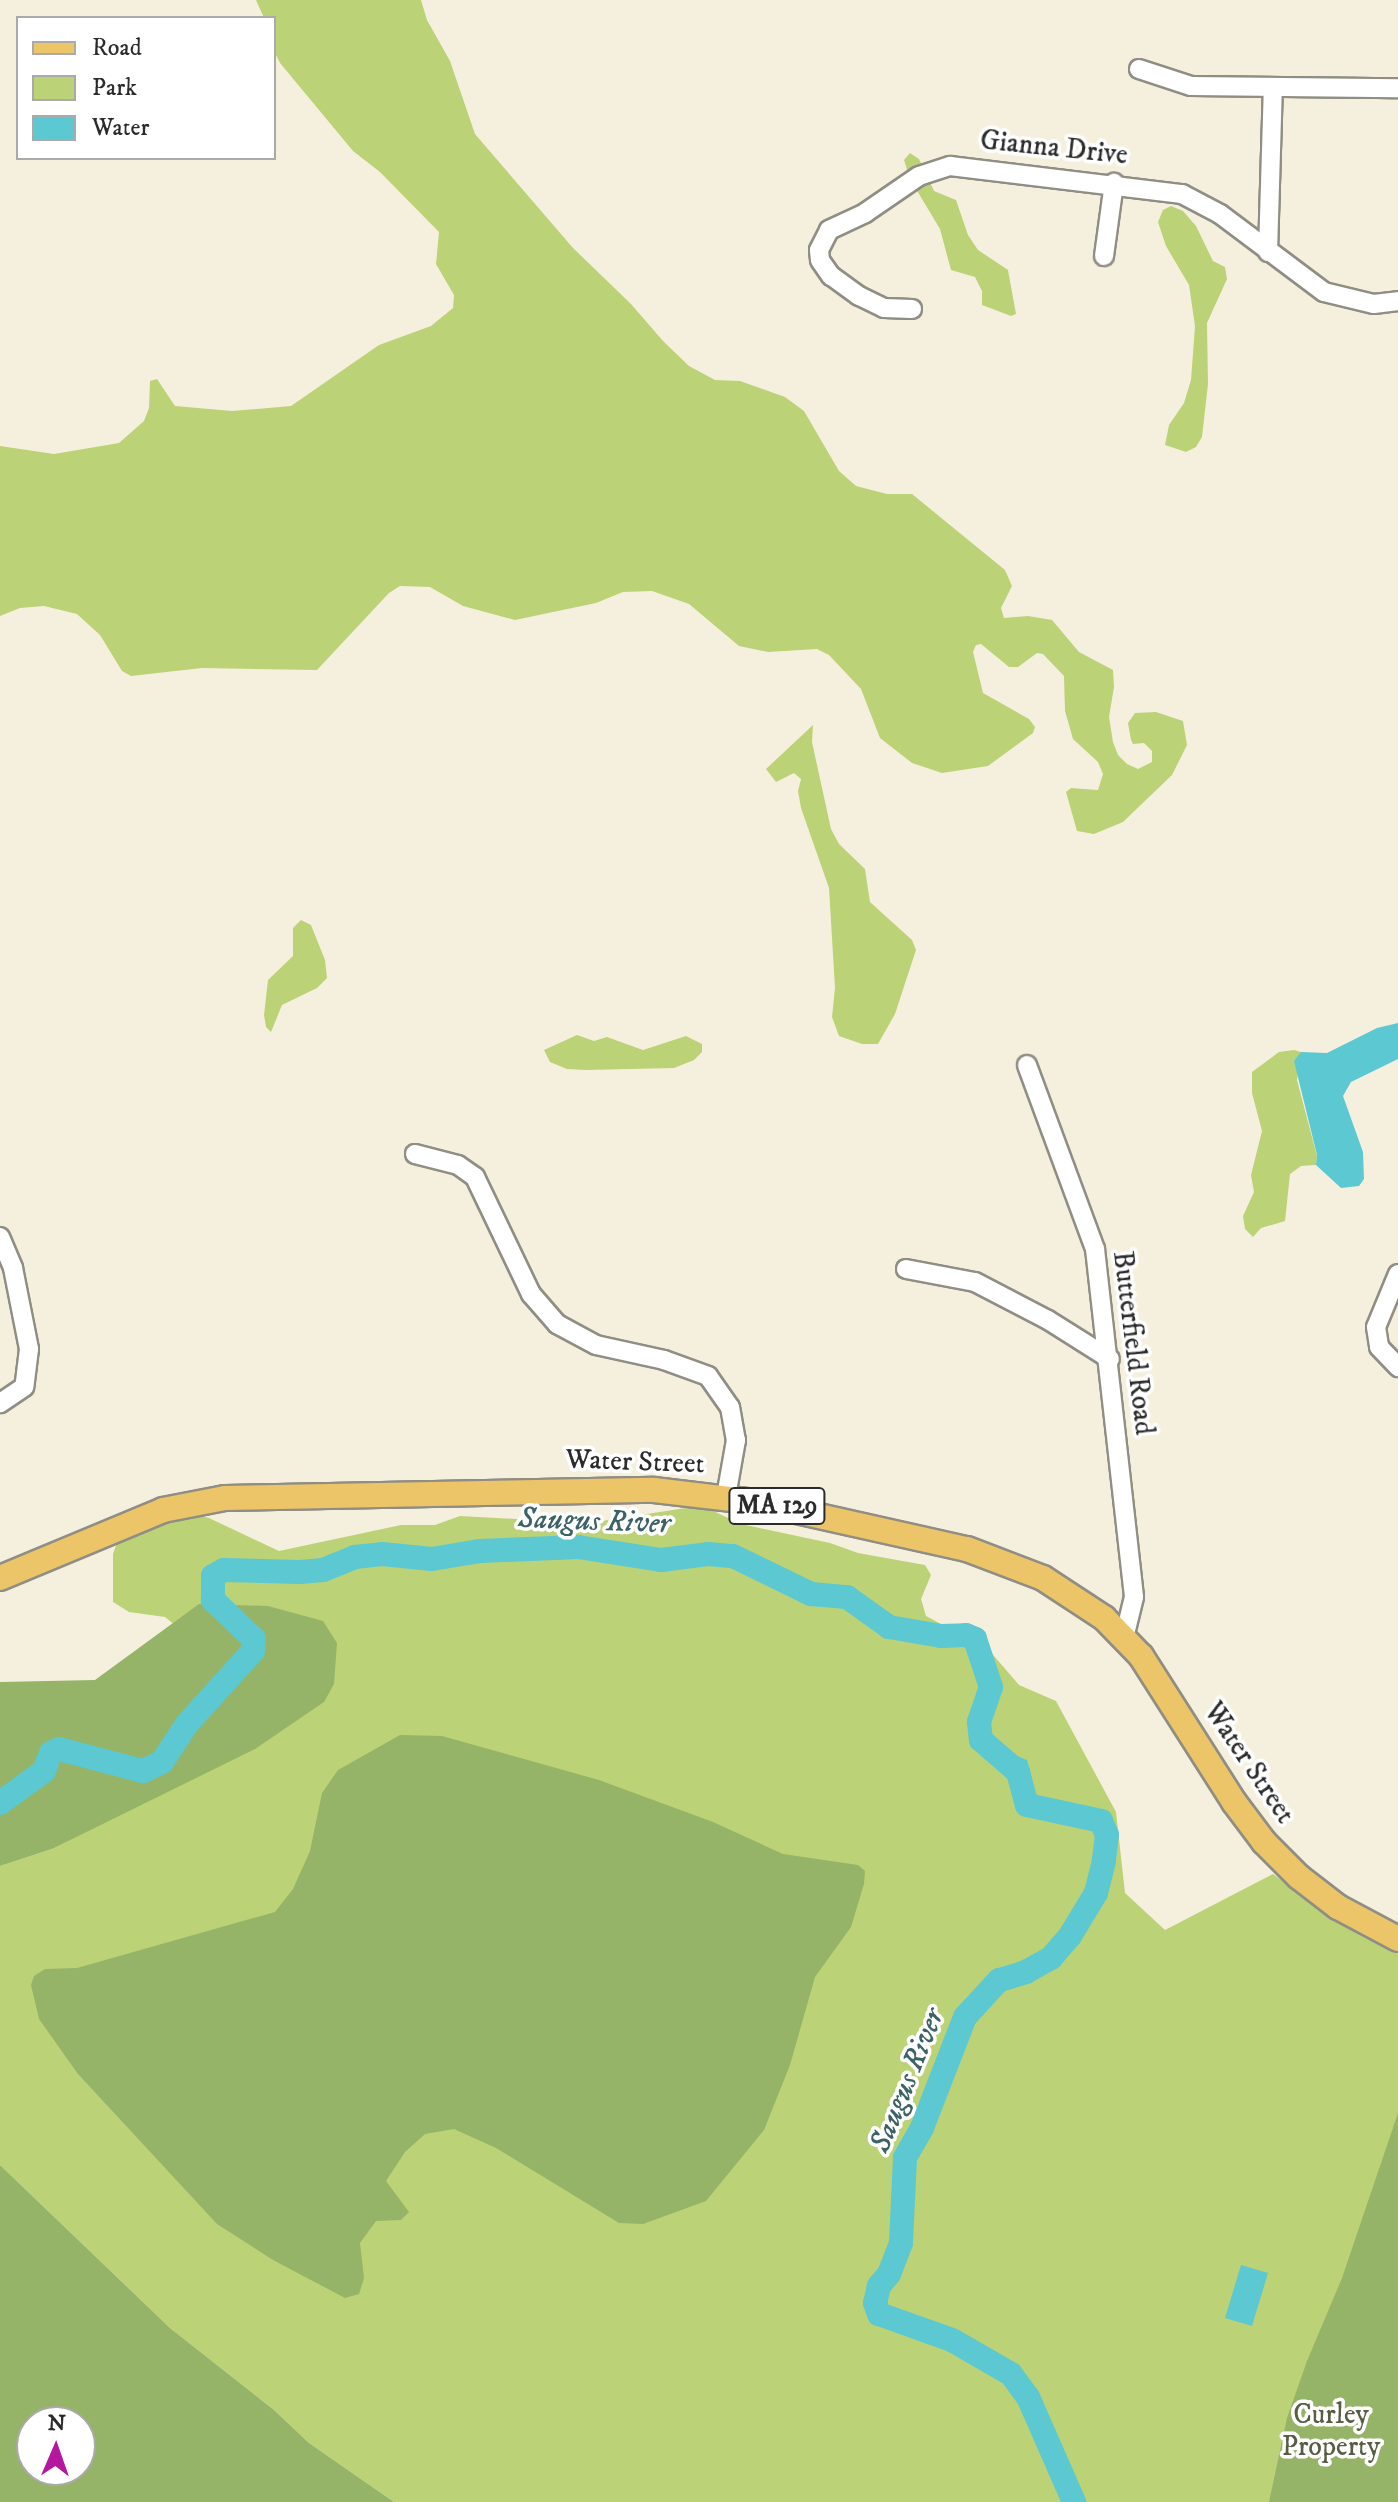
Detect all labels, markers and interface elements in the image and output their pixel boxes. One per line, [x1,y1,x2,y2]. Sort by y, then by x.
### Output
legend [16,16,276,160]
text: Road [92,33,142,63]
text: Park [92,73,137,103]
text: Water [92,113,149,143]
street label: Gianna Drive [979,124,1129,172]
street label: Butterfield Road [1105,1249,1161,1437]
street label: Water Street [565,1443,705,1481]
road number: MA 129 [727,1484,827,1528]
water label: Saugus River [517,1501,671,1543]
street label: Water Street [1196,1696,1302,1830]
water label: Saugus River [863,2004,953,2158]
park label: Curley Property [1282,2398,1380,2464]
north arrow [16,2406,96,2486]
text: N [47,2410,66,2437]

